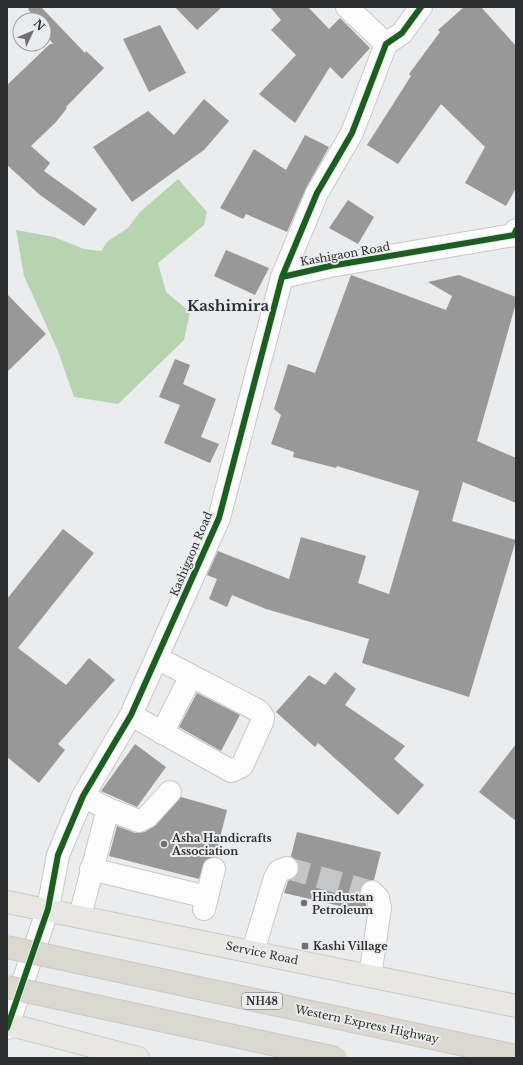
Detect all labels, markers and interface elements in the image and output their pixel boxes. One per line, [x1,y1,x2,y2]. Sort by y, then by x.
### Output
north arrow [12,12,52,52]
text: N [31,16,48,34]
street label: Kashigaon Road [299,239,392,269]
district label: Kashimira [187,296,269,315]
street label: Kashigaon Road [167,509,215,599]
place label: Asha Handicrafts Association [171,831,272,858]
marker: Asha Handicrafts Association [159,839,169,849]
place label: Hindustan Petroleum [312,890,373,917]
marker: Hindustan Petroleum [299,898,309,908]
street label: Service Road [224,938,300,968]
place label: Kashi Village [313,939,388,953]
marker: Kashi Village [300,941,310,951]
road number: NH48 [242,993,282,1009]
street label: Western Express Highway [293,1002,440,1046]

